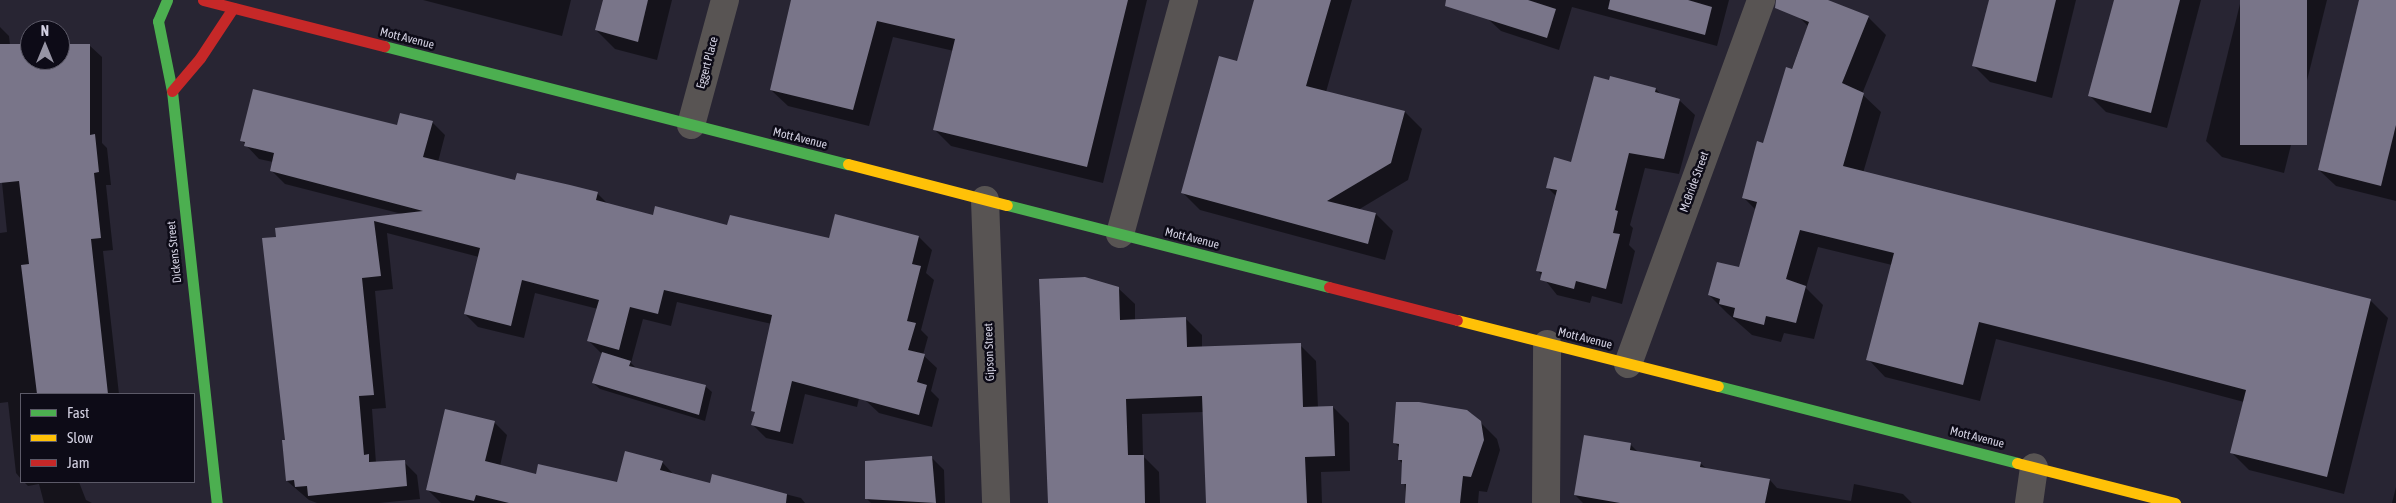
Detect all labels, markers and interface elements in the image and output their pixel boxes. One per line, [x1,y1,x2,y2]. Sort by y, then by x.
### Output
north arrow [20,20,70,70]
text: N [41,23,49,39]
street label: Mott Avenue [378,25,436,53]
street label: Eggert Place [694,35,722,91]
street label: Mott Avenue [771,125,829,153]
street label: McBride Street [1677,150,1713,214]
street label: Dickens Street [165,220,185,284]
street label: Mott Avenue [1163,225,1221,253]
street label: Gipson Street [982,323,998,381]
street label: Mott Avenue [1556,325,1614,353]
legend [20,393,195,483]
text: Fast [67,404,89,421]
street label: Mott Avenue [1948,424,2006,452]
text: Slow [67,429,93,446]
text: Jam [67,454,90,471]

